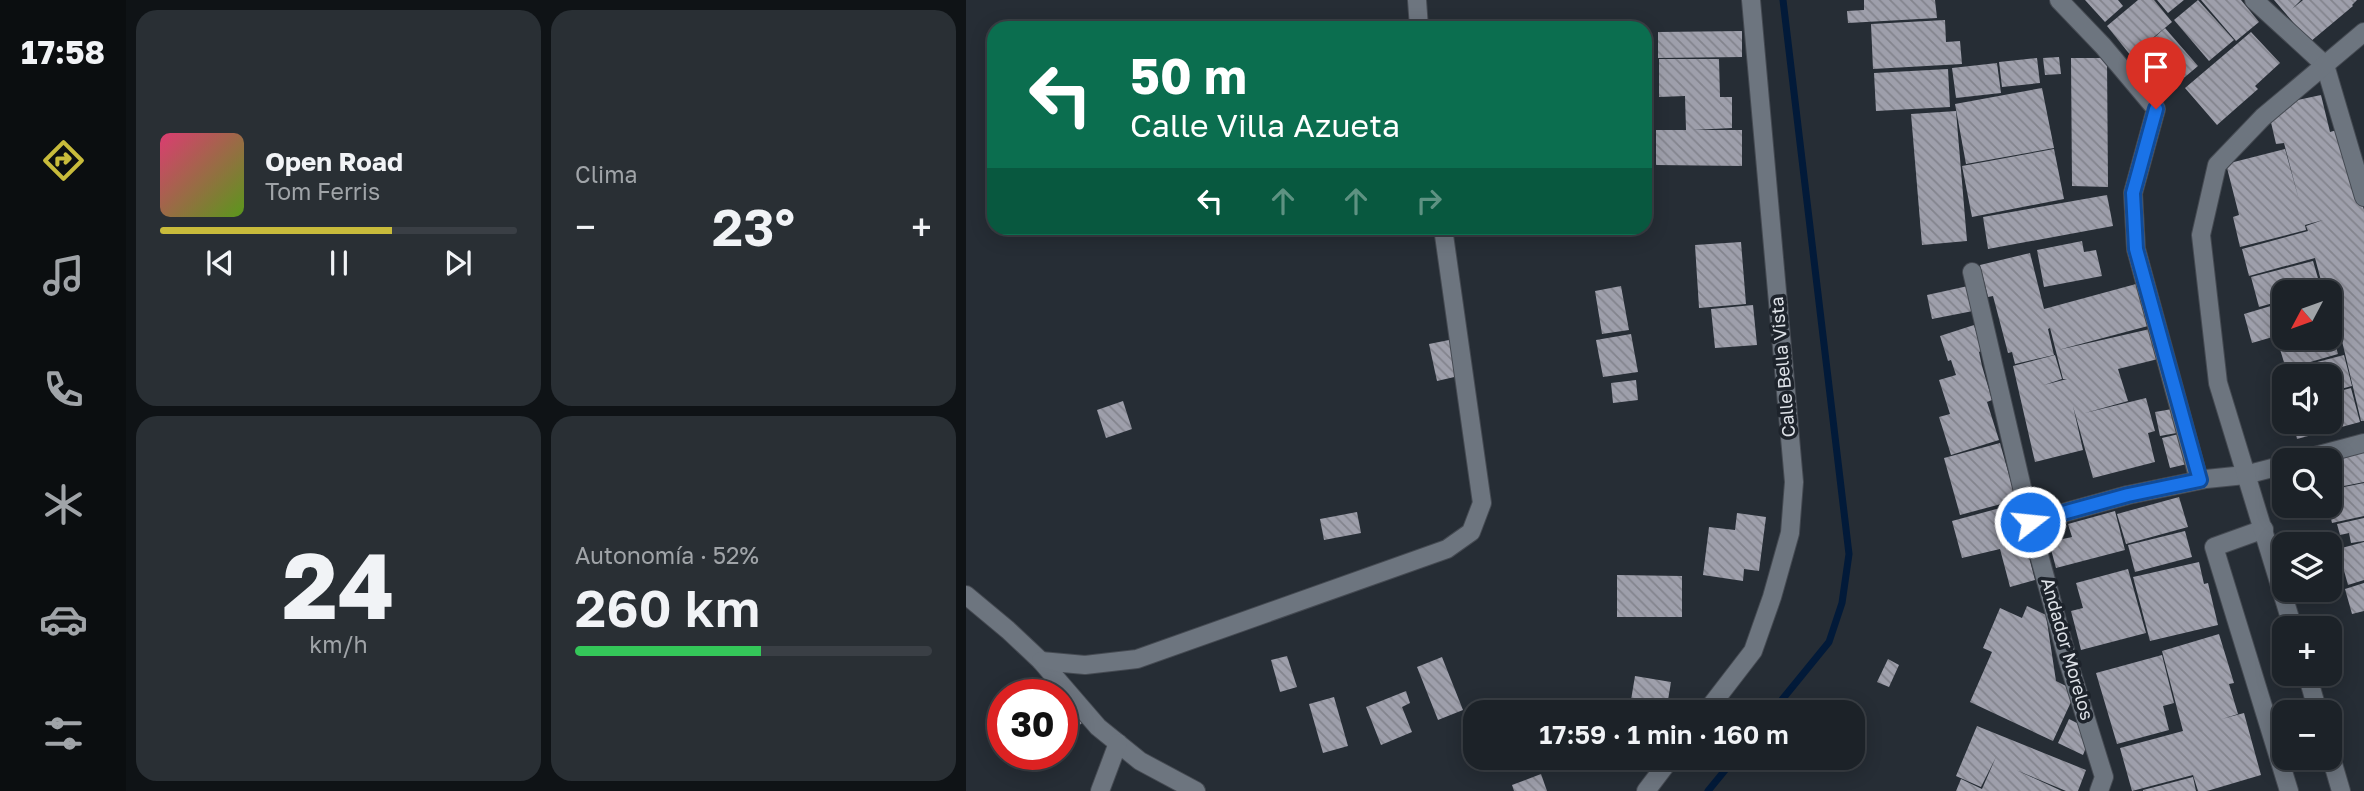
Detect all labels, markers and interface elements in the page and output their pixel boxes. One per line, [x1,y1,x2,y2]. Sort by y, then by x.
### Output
text: 17:58 [21,33,105,71]
pin [2126,37,2186,109]
text: 50 m [1130,46,1247,105]
icon: arrive [2137,48,2175,86]
icon: left [1015,49,1106,140]
text: Calle Villa Azueta [1130,106,1400,144]
icon: directions [39,136,88,185]
text: Open Road [265,146,403,177]
text: Clima [575,160,638,188]
text: Tom Ferris [265,177,380,205]
icon: left [1191,182,1229,220]
icon: ahead [1264,182,1302,220]
icon: ahead [1337,182,1375,220]
icon: right [1410,182,1448,220]
text: 23° [712,195,795,257]
text: − [575,204,596,249]
text: + [911,204,932,249]
icon: previous [201,244,239,282]
icon: pause [320,244,358,282]
icon: next [439,244,477,282]
icon: music [39,251,88,300]
north arrow [2272,280,2342,350]
map controls [2272,280,2342,770]
street label: Calle Bella Vista [1765,296,1799,438]
button: sound [2272,364,2342,434]
icon: phone [39,365,88,414]
button: search [2272,448,2342,518]
icon: climate [39,480,88,529]
position arrow [1993,485,2067,559]
text: 24 [282,530,395,639]
button: layers [2272,532,2342,602]
text: Autonomía · 52% [575,541,759,569]
street label: Andador Morelos [2037,575,2099,723]
text: 260 km [575,576,760,638]
icon: car [39,595,88,644]
button: + [2272,616,2342,686]
text: km/h [309,630,368,658]
speed limit sign: 30 [987,679,1078,770]
button: − [2272,700,2342,770]
icon: filters [39,709,88,758]
text: 17:59 · 1 min · 160 m [1539,719,1789,750]

